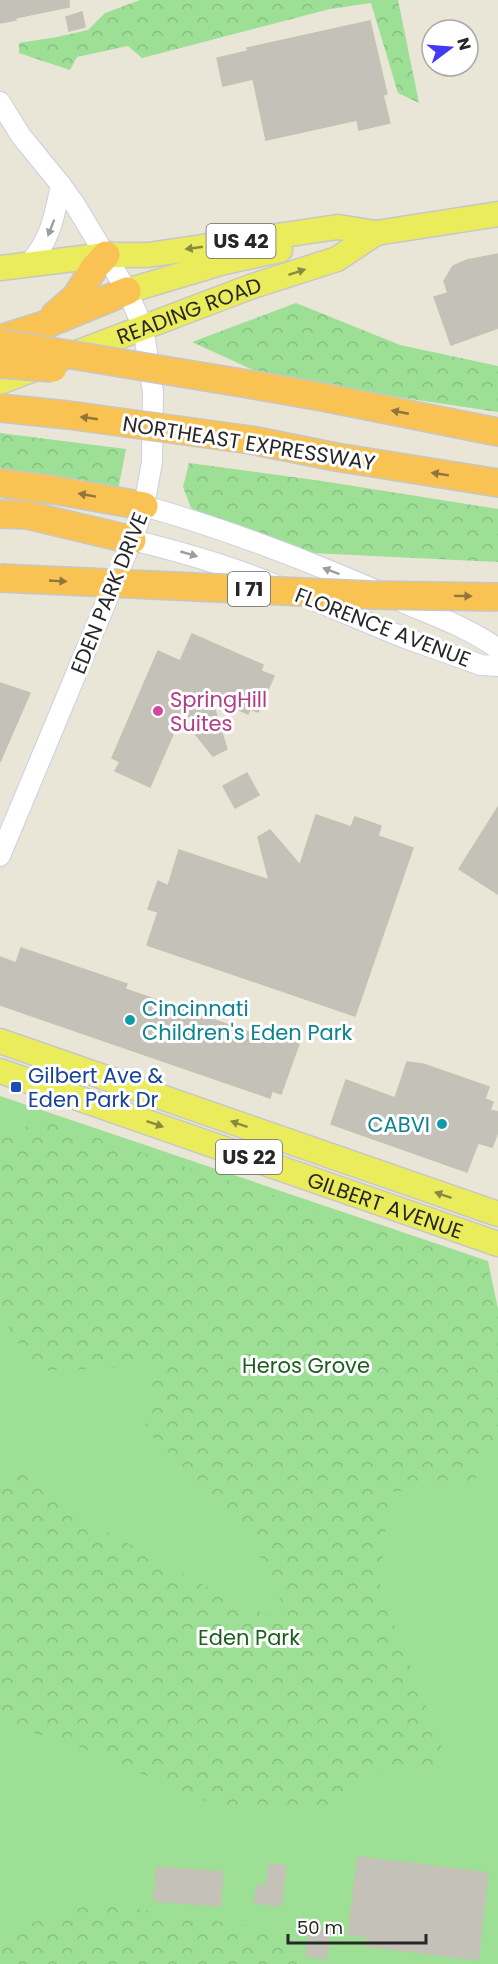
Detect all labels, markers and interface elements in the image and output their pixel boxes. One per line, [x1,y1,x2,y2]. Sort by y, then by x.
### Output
north arrow [420,18,480,78]
text: N [451,35,477,53]
one-way arrow [45,219,55,237]
road number: US 42 [206,224,276,258]
one-way arrow [184,243,203,252]
one-way arrow [288,266,306,276]
street label: READING ROAD [112,270,265,351]
one-way arrow [390,407,409,416]
street label: NORTHEAST EXPRESSWAY [121,409,377,477]
one-way arrow [80,413,99,422]
one-way arrow [430,469,449,478]
one-way arrow [77,491,96,500]
street label: EDEN PARK DRIVE [63,508,155,678]
one-way arrow [180,550,198,559]
one-way arrow [322,566,340,575]
road number: I 71 [228,572,270,606]
one-way arrow [49,576,68,585]
street label: FLORENCE AVENUE [291,580,475,674]
one-way arrow [454,592,473,601]
place label: SpringHill Suites [170,685,267,738]
marker: SpringHill Suites [151,704,165,718]
place label: Cincinnati Children's Eden Park [142,994,353,1047]
marker: Cincinnati Children's Eden Park [123,1013,137,1027]
place label: Gilbert Ave & Eden Park Dr [28,1061,164,1114]
marker: Gilbert Ave & Eden Park Dr [9,1080,23,1094]
place label: CABVI [367,1110,430,1139]
marker: CABVI [435,1117,449,1131]
one-way arrow [230,1118,248,1128]
one-way arrow [146,1120,164,1129]
road number: US 22 [216,1140,282,1174]
street label: GILBERT AVENUE [304,1164,467,1245]
one-way arrow [434,1189,452,1199]
park label: Heros Grove [242,1351,370,1380]
park label: Eden Park [198,1623,300,1652]
scale bar [288,1907,426,1945]
text: 50 m [297,1915,343,1940]

